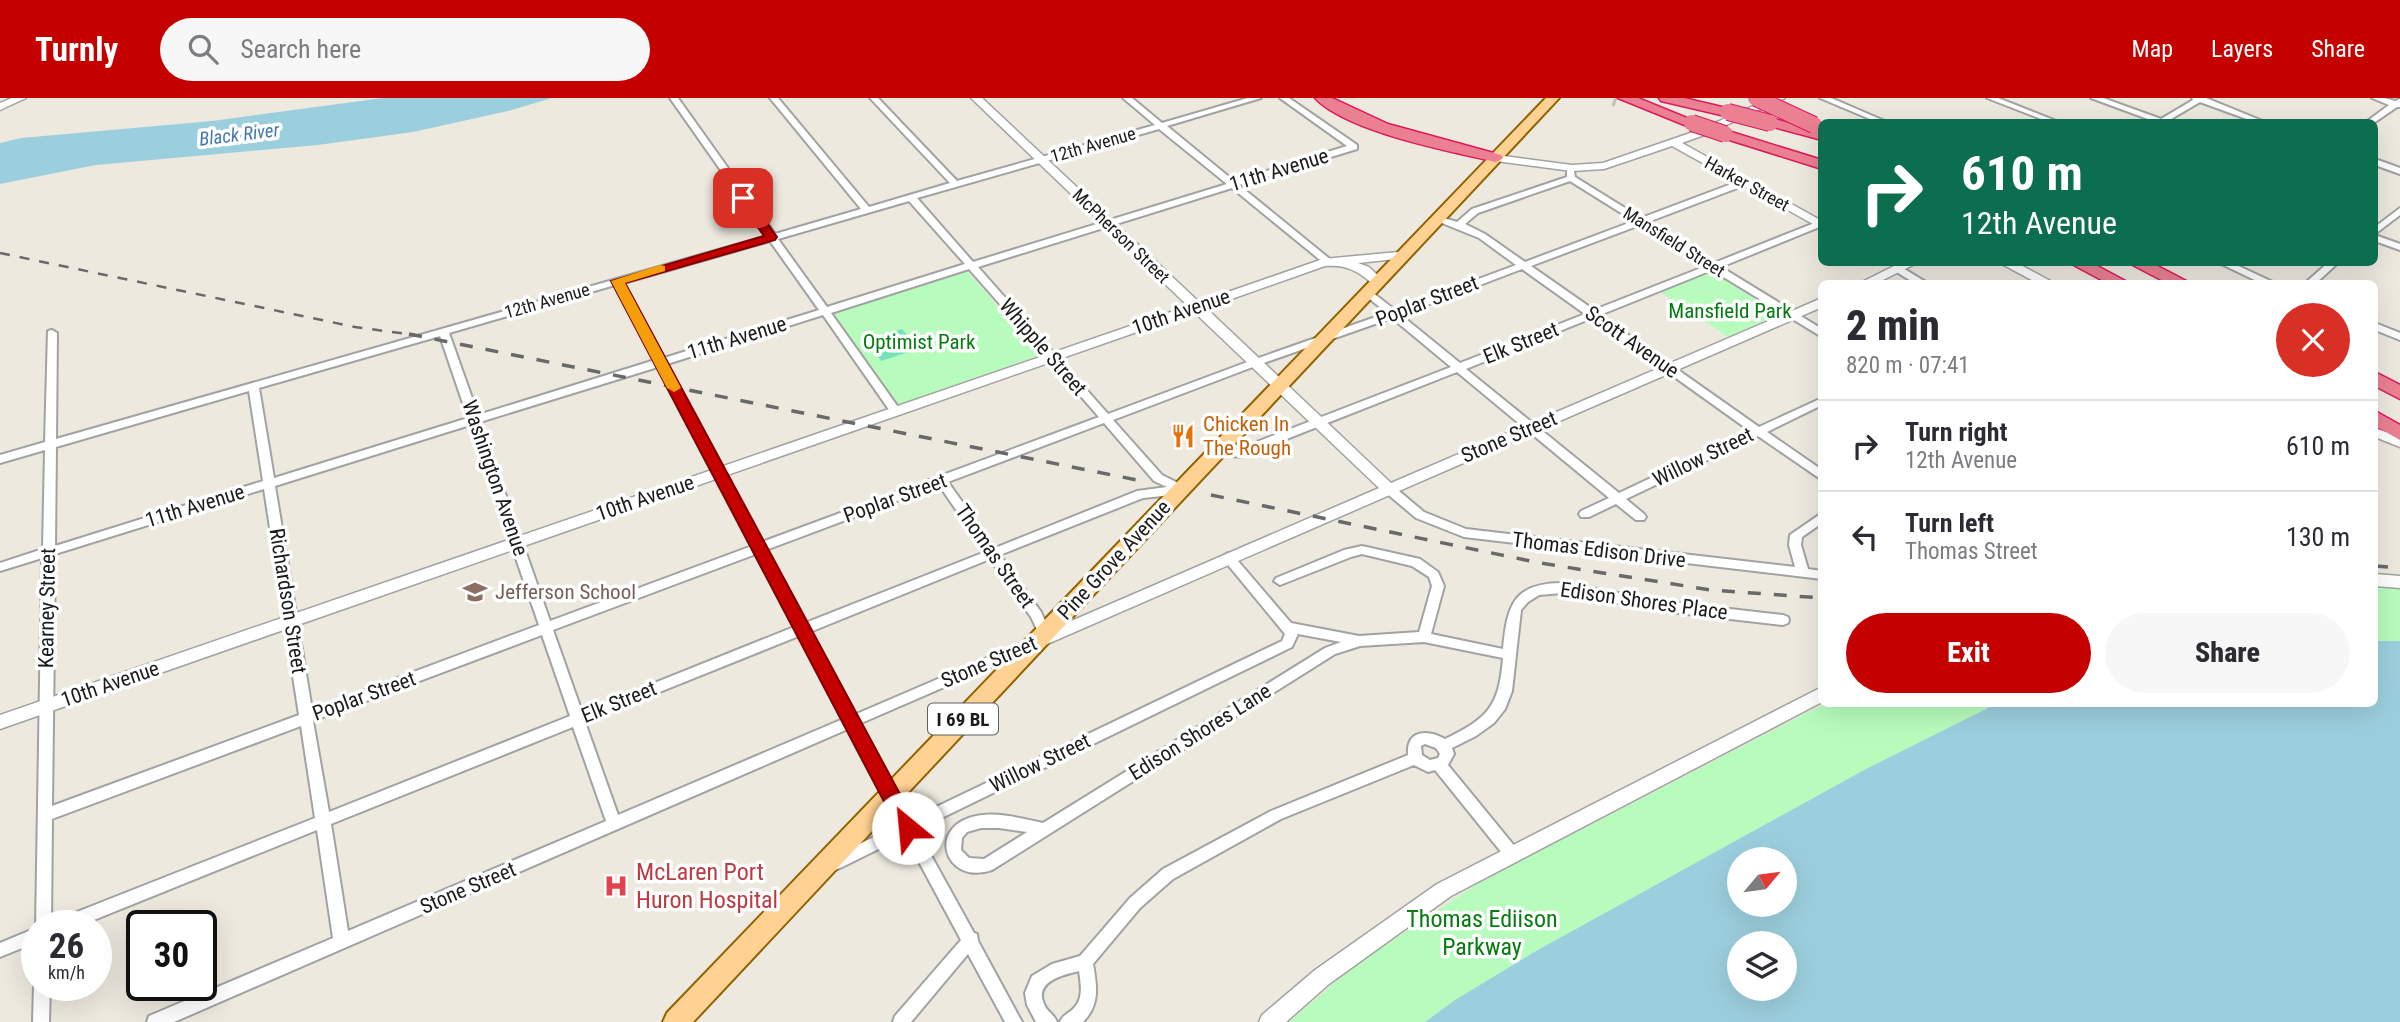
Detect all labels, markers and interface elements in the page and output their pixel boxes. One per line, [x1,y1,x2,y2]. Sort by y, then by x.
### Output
search box [160,18,650,81]
text: Turnly [35,30,118,69]
icon: search [184,30,222,68]
text: Search here [240,34,361,64]
text: Map [2132,35,2173,63]
text: Layers [2211,35,2273,63]
text: Share [2311,35,2365,63]
water label: Black River [198,118,281,151]
street label: 12th Avenue [1048,122,1138,167]
street label: 11th Avenue [1227,144,1332,196]
text: 610 m [1961,145,2083,202]
icon: right [1846,147,1937,238]
street label: Harker Street [1701,152,1793,215]
pin [713,168,773,228]
icon: arrive [724,179,762,217]
street label: McPherson Street [1068,184,1174,287]
street label: Mansfield Street [1620,202,1729,281]
text: 12th Avenue [1961,204,2117,242]
street label: Poplar Street [1372,270,1482,332]
street label: 12th Avenue [502,278,592,323]
street label: 10th Avenue [1129,284,1233,340]
street label: Whipple Street [994,294,1092,400]
park label: Mansfield Park [1668,299,1792,323]
street label: Scott Avenue [1581,301,1684,383]
text: 2 min [1846,301,1940,350]
button: close [2276,303,2350,377]
street label: 11th Avenue [685,312,790,364]
street label: Elk Street [1480,317,1562,369]
park label: Optimist Park [863,330,976,354]
text: 820 m · 07:41 [1846,352,1970,379]
street label: Washington Avenue [457,397,533,559]
street label: Stone Street [1458,406,1560,468]
place label: Chicken In The Rough [1203,412,1291,460]
text: Turn right [1905,417,2007,447]
restaurant icon: Chicken In The Rough [1169,422,1197,450]
street label: Willow Street [1649,422,1757,492]
icon: right [1846,427,1884,465]
text: 610 m [2286,431,2350,461]
text: 12th Avenue [1905,447,2017,474]
street label: Poplar Street [840,468,950,528]
street label: 10th Avenue [593,470,697,526]
street label: 11th Avenue [143,480,248,532]
street label: Pine Grove Avenue [1053,495,1175,625]
street label: Thomas Street [950,500,1040,612]
text: Turn left [1905,508,1994,538]
icon: left [1846,518,1884,556]
text: 130 m [2286,522,2350,552]
street label: Richardson Street [265,527,311,675]
street label: Thomas Edison Drive [1511,527,1687,573]
text: Thomas Street [1905,538,2038,565]
street label: Kearney Street [34,548,60,668]
street label: Edison Shores Place [1559,577,1729,625]
school or university icon: Jefferson School [461,578,489,606]
place label: Jefferson School [495,580,636,604]
button: Exit [1846,613,2091,693]
button: Share [2105,613,2350,693]
street label: Stone Street [938,631,1040,693]
street label: 10th Avenue [58,656,162,712]
street label: Poplar Street [309,666,419,726]
street label: Elk Street [578,676,660,728]
street label: Edison Shores Lane [1125,679,1275,785]
road number: I 69 BL [928,704,998,734]
street label: Willow Street [986,728,1094,798]
position arrow [871,791,945,865]
north arrow [1727,847,1797,917]
map controls [1727,847,1797,1001]
street label: Stone Street [417,857,519,919]
place label: McLaren Port Huron Hospital [636,858,778,914]
hospital icon: McLaren Port Huron Hospital [602,872,630,900]
park label: Thomas Ediison Parkway [1406,905,1558,961]
speed limit sign: 30 [126,910,217,1001]
text: 26 [49,926,84,967]
button: layers [1727,931,1797,1001]
text: km/h [48,962,85,983]

